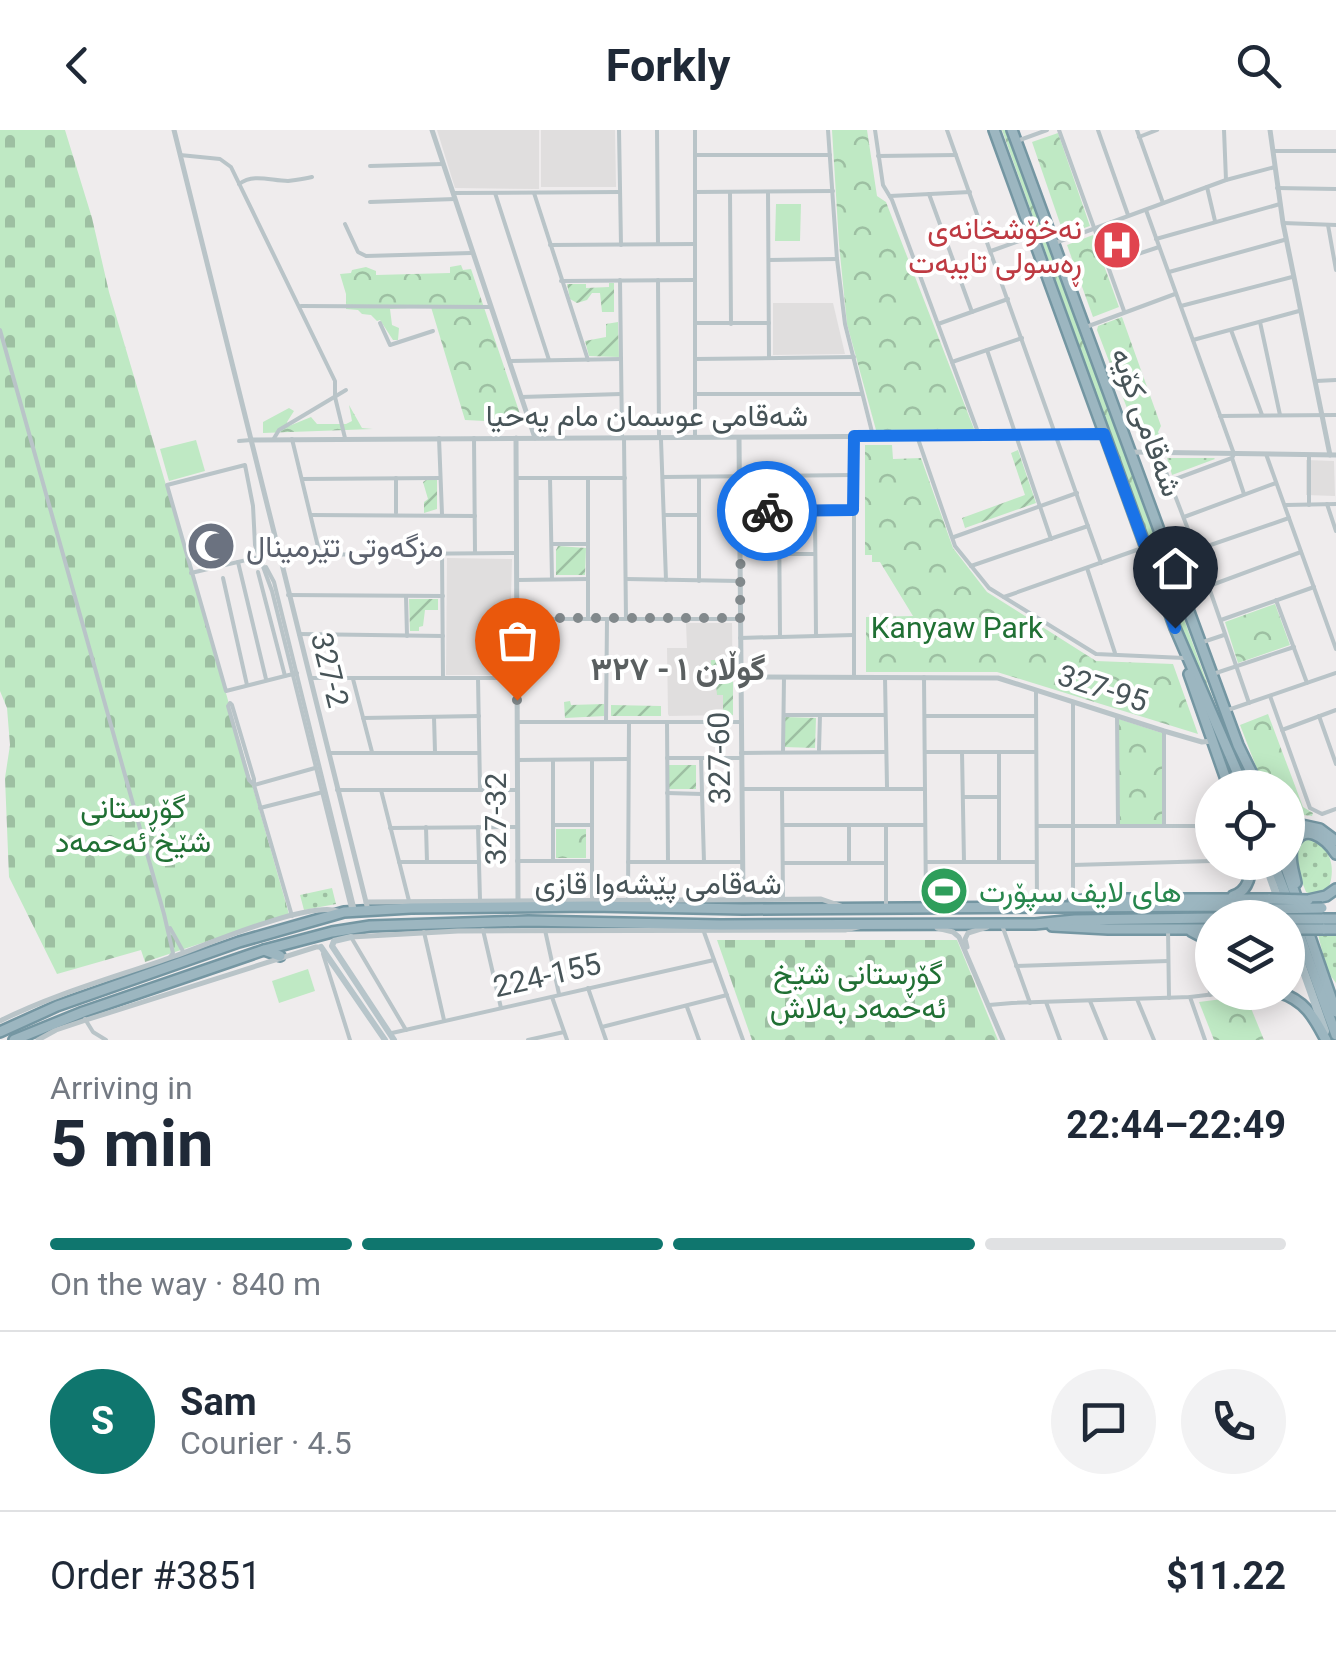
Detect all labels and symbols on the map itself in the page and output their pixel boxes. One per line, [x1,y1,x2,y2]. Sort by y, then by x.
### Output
place label: نەخۆشخانەی ڕەسولی تایبەت [908,211,1082,287]
hospital icon: نەخۆشخانەی ڕەسولی تایبەت [1091,219,1143,271]
street label: شەقامی کۆیە [1103,343,1190,502]
street label: شەقامی عوسمان مام یەحیا [486,398,808,435]
courier [717,461,817,561]
mosque icon: مزگەوتی تێرمینال [185,520,237,572]
pin [1133,526,1218,629]
place label: مزگەوتی تێرمینال [246,529,444,565]
pin [475,598,560,701]
park label: Kanyaw Park [871,610,1044,645]
street label: 327-2 [304,629,356,711]
district label: گوڵان ١ - ٣٢٧ [590,650,766,689]
street label: 327-95 [1054,657,1152,719]
street label: 327-60 [701,711,737,805]
street label: 327-32 [478,773,513,865]
park label: گۆڕستانی شێخ ئەحمەد [55,790,211,862]
sports icon: های لایف سپۆرت [918,865,970,917]
street label: شەقامی پێشەوا قازی [534,866,782,904]
place label: های لایف سپۆرت [979,874,1182,912]
street label: 224-155 [490,946,604,1004]
park label: گۆڕستانی شێخ ئەحمەد بەلاش [770,956,946,1026]

